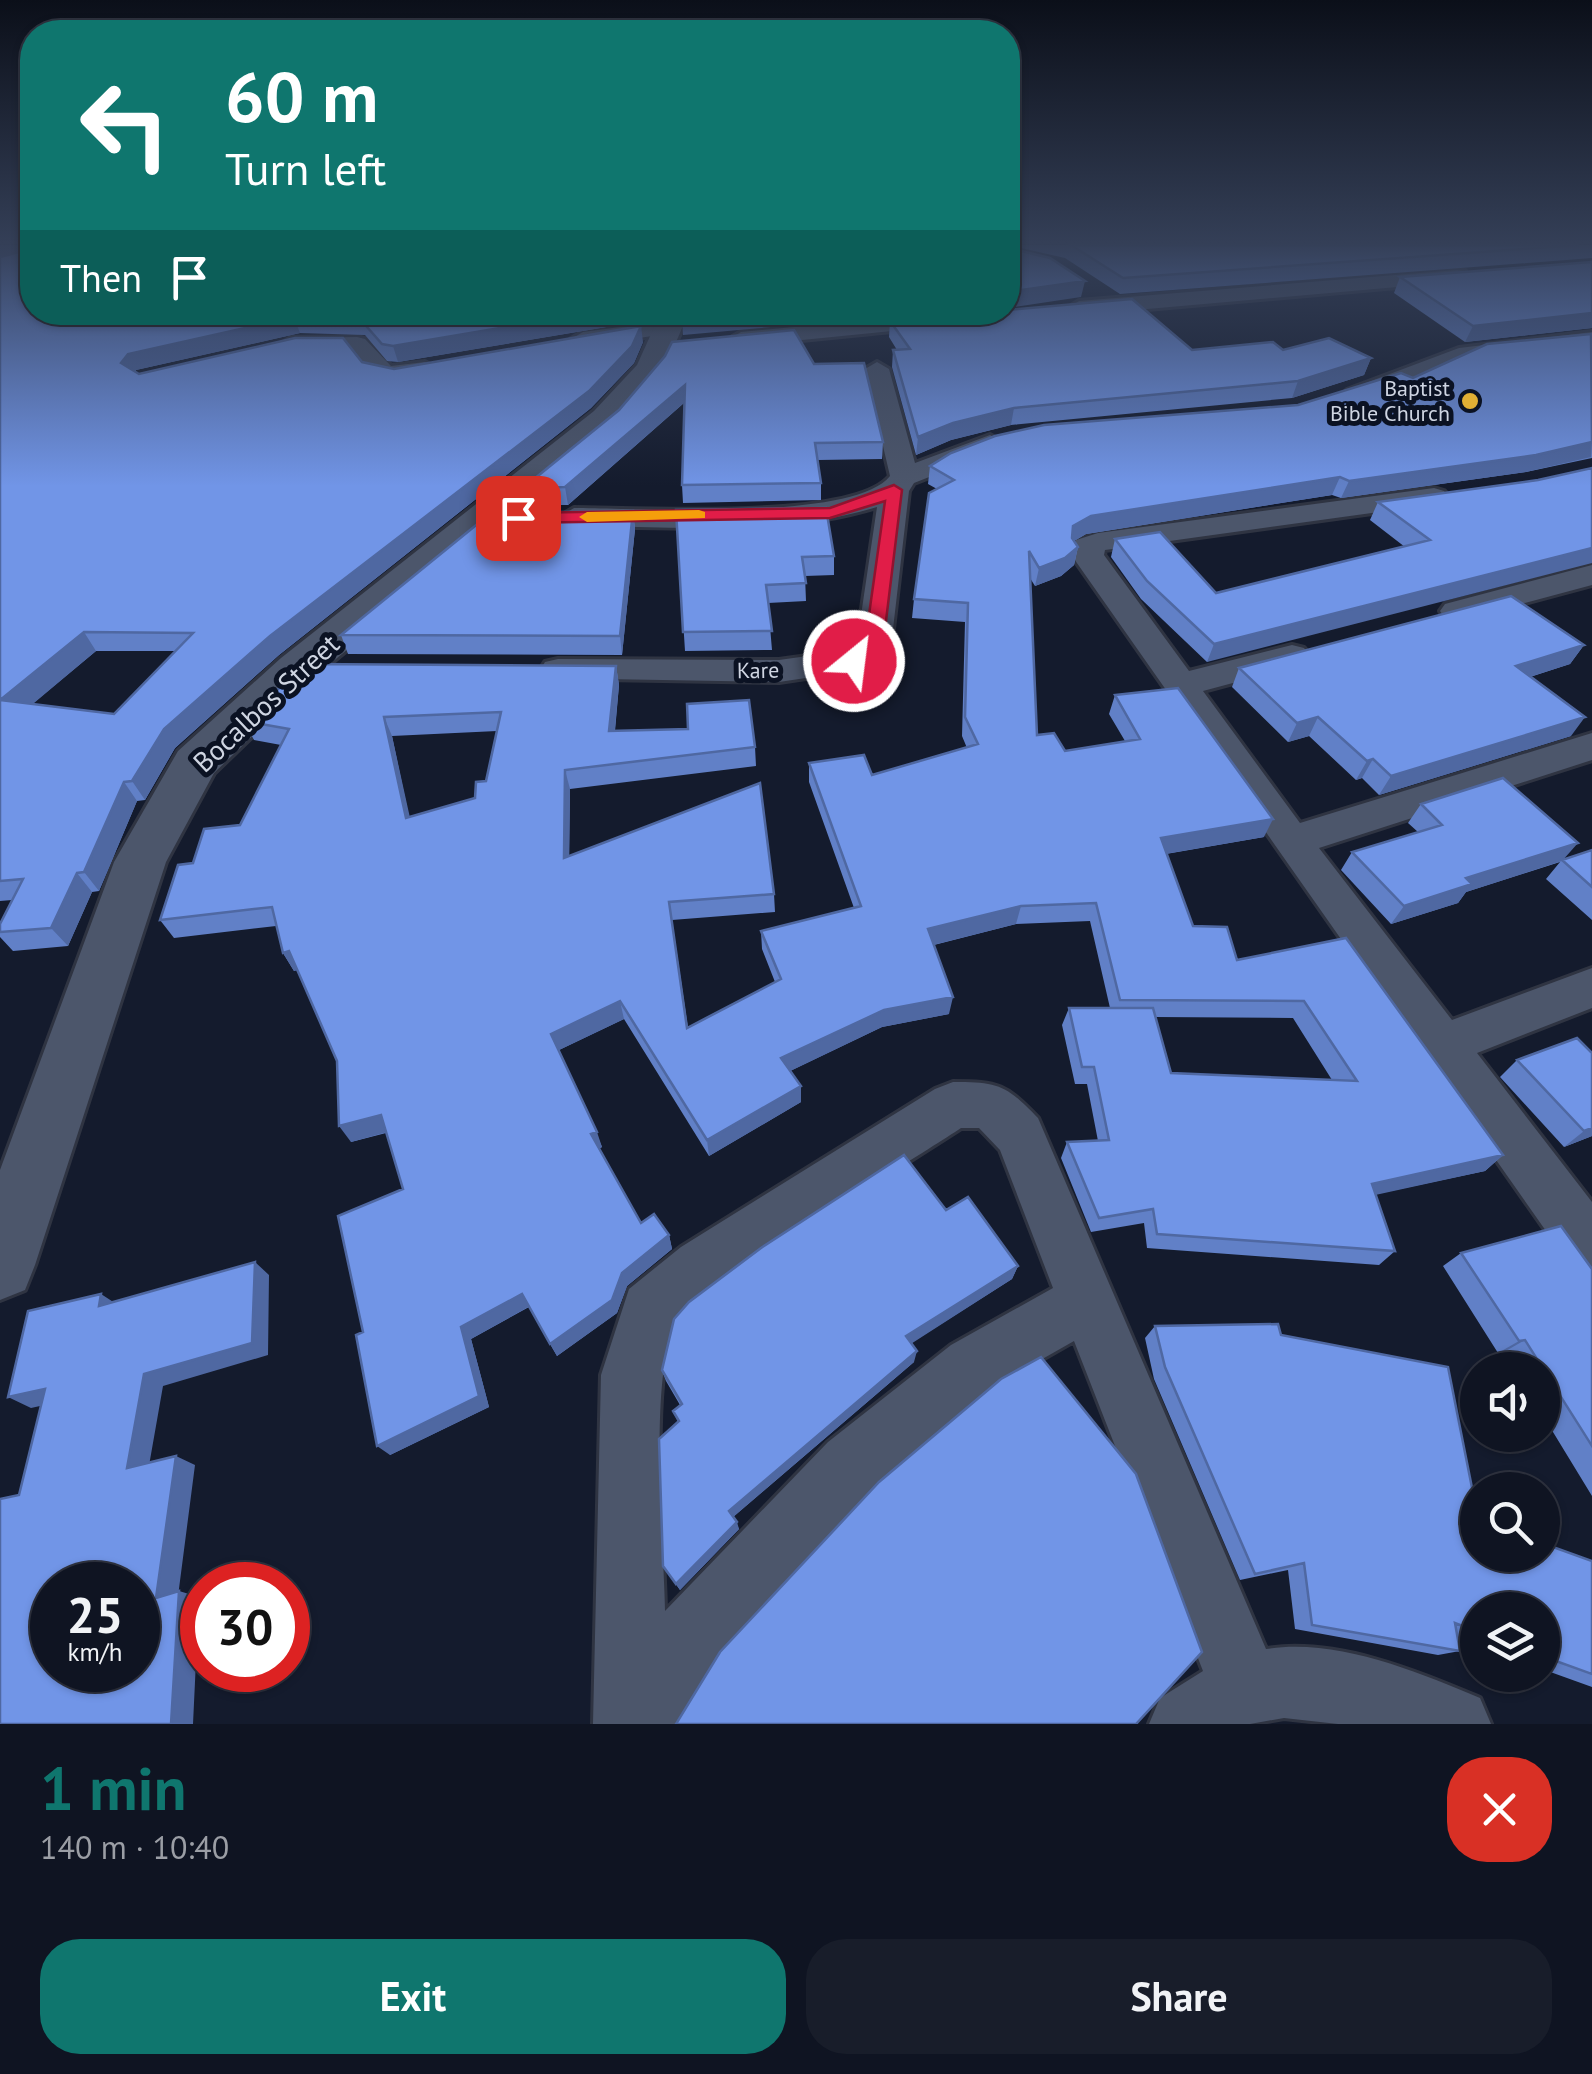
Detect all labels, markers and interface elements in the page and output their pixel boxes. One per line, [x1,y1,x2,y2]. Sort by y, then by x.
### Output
text: 60 m [225,51,378,141]
icon: left [60,60,190,190]
text: Turn left [225,139,386,197]
icon: arrive [162,250,217,305]
text: Then [60,253,142,302]
place label: Baptist Bible Church [1330,374,1451,427]
marker: Baptist Bible Church [1459,390,1481,412]
pin [476,476,561,561]
icon: arrive [491,491,546,546]
position arrow [802,609,906,713]
street label: Bocalbos Street [185,625,347,780]
street label: Kare [737,656,779,684]
map controls [1460,1352,1560,1692]
button: sound [1460,1352,1560,1452]
button: search [1460,1472,1560,1572]
speed limit sign: 30 [180,1562,310,1692]
text: 25 [67,1582,123,1647]
button: layers [1460,1592,1560,1692]
text: km/h [68,1636,122,1668]
text: 1 min [40,1749,186,1827]
button: close [1447,1757,1552,1862]
text: 140 m · 10:40 [40,1826,229,1868]
button: Exit [40,1939,786,2054]
button: Share [806,1939,1552,2054]

